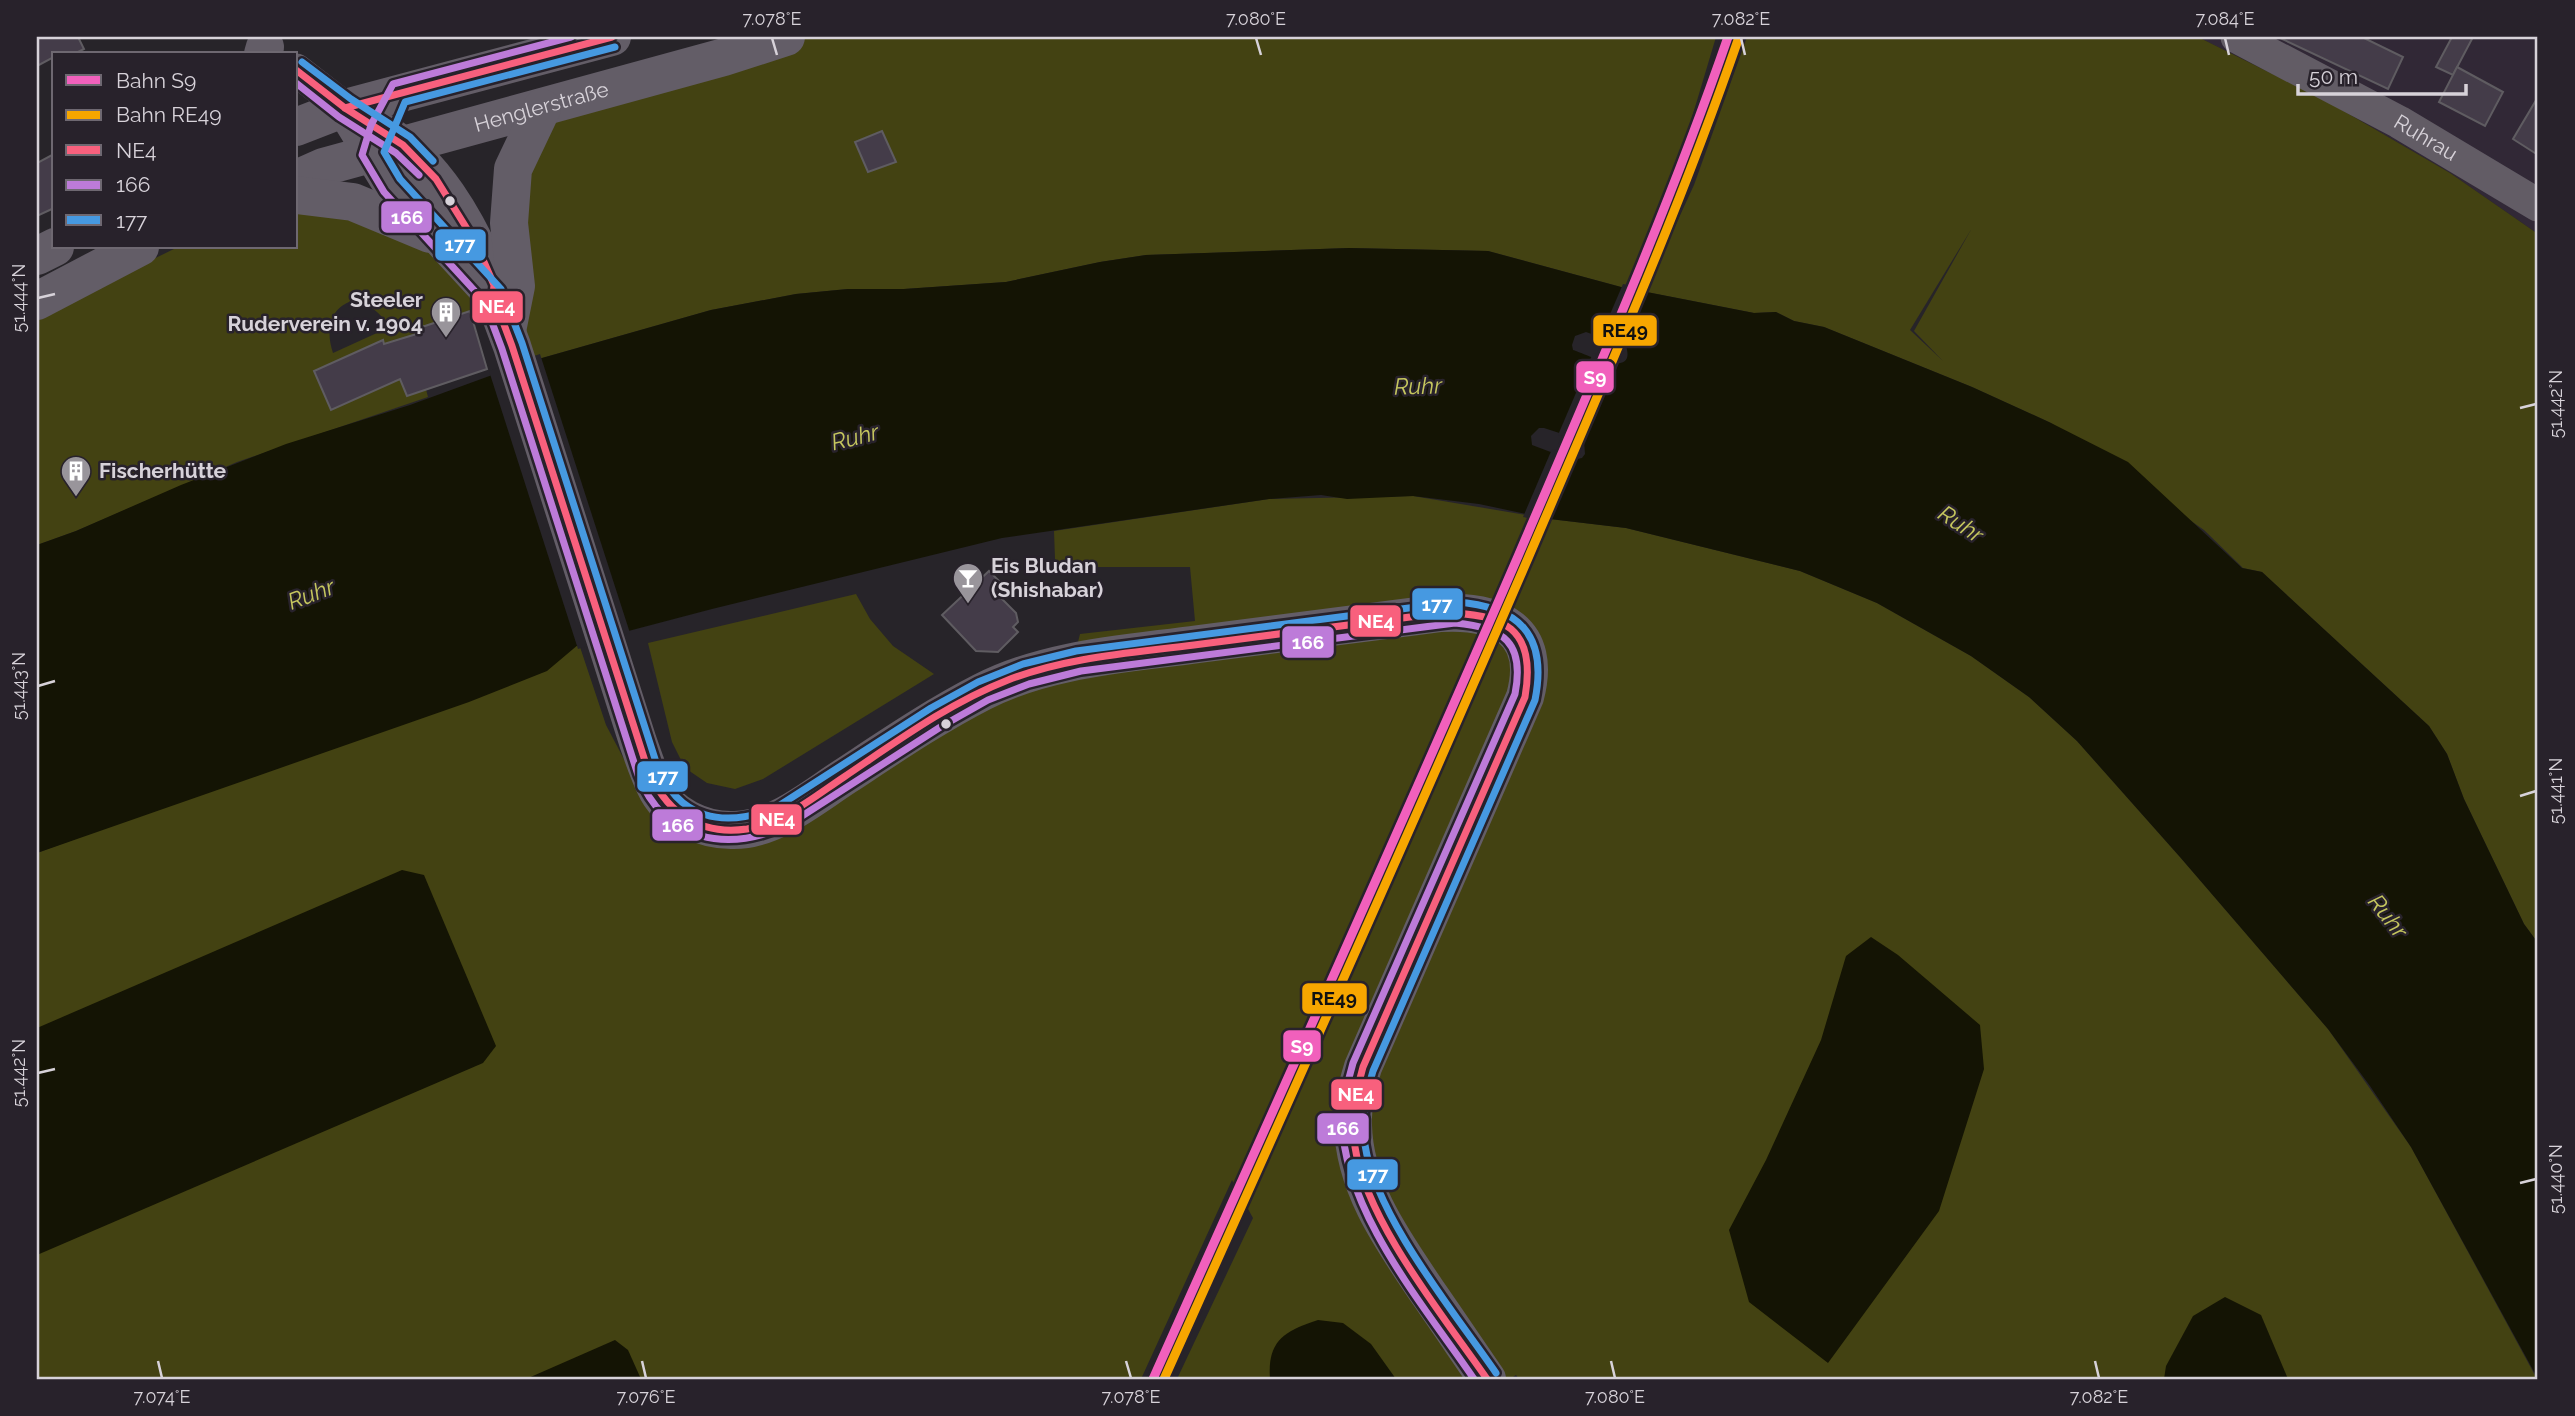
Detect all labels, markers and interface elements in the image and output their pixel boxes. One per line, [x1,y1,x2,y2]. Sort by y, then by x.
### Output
text: 7.078°E [743,8,801,29]
text: 7.080°E [1226,8,1286,29]
text: 7.082°E [1712,8,1770,29]
text: 7.084°E [2196,8,2254,29]
legend [52,52,298,248]
scale bar [2298,52,2466,96]
text: 50 m [2309,64,2358,89]
text: Bahn S9 [116,68,196,93]
street label: Henglerstraße [471,76,611,137]
text: Bahn RE49 [116,102,222,127]
street label: Ruhrau [2390,109,2462,166]
text: NE4 [116,138,156,163]
text: 166 [116,172,150,197]
unlabelled marker [443,194,457,208]
line badge: 166 [380,200,433,234]
text: 166 [391,206,423,228]
text: 177 [116,208,148,233]
line badge: 177 [434,228,487,262]
text: 177 [445,233,476,255]
text: 51.444°N [8,264,29,332]
place label: Steeler Ruderverein v. 1904 [228,287,423,336]
line badge: NE4 [471,290,524,324]
building icon: Steeler Ruderverein v. 1904 [429,295,463,339]
text: NE4 [479,295,516,317]
line badge: RE49 [1592,314,1658,347]
text: RE49 [1602,319,1648,341]
line badge: S9 [1575,360,1615,394]
text: S9 [1584,366,1606,388]
text: 51.442°N [2545,370,2566,438]
water label: Ruhr [1393,371,1444,400]
water label: Ruhr [828,417,883,455]
building icon: Fischerhütte [59,454,93,498]
place label: Fischerhütte [99,458,227,483]
water label: Ruhr [1934,499,1990,549]
place label: Eis Bludan (Shishabar) [991,553,1103,602]
bar icon: Eis Bludan (Shishabar) [951,561,985,605]
water label: Ruhr [284,572,339,615]
line badge: 177 [1411,587,1464,621]
text: 177 [1422,593,1453,615]
line badge: NE4 [1349,604,1402,638]
text: NE4 [1358,610,1395,632]
line badge: 166 [1281,625,1335,659]
text: 166 [1292,631,1324,653]
text: 51.443°N [8,652,29,720]
unlabelled marker [939,717,953,731]
text: 51.441°N [2545,758,2566,824]
line badge: 177 [636,760,689,793]
text: 177 [648,765,679,787]
line badge: NE4 [750,803,803,836]
line badge: 166 [651,808,704,842]
text: NE4 [759,808,796,830]
text: 166 [662,814,694,836]
water label: Ruhr [2363,888,2415,944]
line badge: RE49 [1301,982,1368,1015]
text: RE49 [1311,987,1357,1009]
line badge: S9 [1282,1029,1322,1063]
text: S9 [1291,1035,1313,1057]
text: 51.442°N [8,1039,29,1107]
line badge: NE4 [1330,1078,1383,1111]
text: NE4 [1338,1083,1375,1105]
line badge: 166 [1316,1112,1370,1145]
text: 166 [1327,1117,1359,1139]
text: 51.440°N [2545,1144,2566,1214]
line badge: 177 [1346,1158,1399,1191]
text: 177 [1358,1163,1389,1185]
text: 7.074°E [134,1386,190,1407]
text: 7.076°E [617,1386,676,1407]
text: 7.078°E [1102,1386,1160,1407]
text: 7.080°E [1585,1386,1645,1407]
text: 7.082°E [2070,1386,2128,1407]

